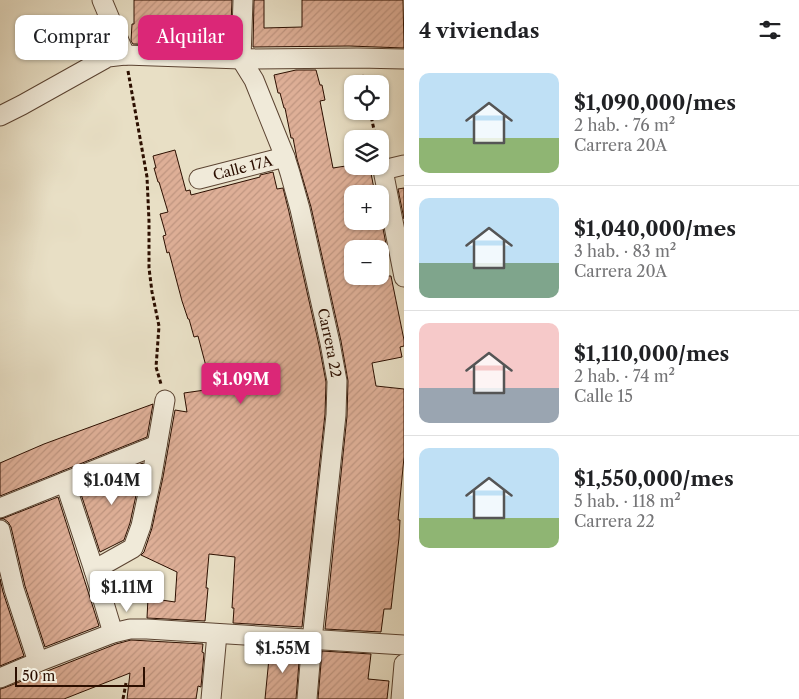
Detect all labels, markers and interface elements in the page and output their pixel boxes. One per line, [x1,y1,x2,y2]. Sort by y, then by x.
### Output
chip: Comprar [15,15,128,60]
chip: Alquilar [138,15,243,60]
icon: filters [756,16,784,44]
text: 4 viviendas [419,18,539,43]
map controls [344,75,389,285]
button: locate [344,75,389,120]
text: $1,090,000/mes [574,90,736,115]
icon: home [459,93,519,153]
text: 2 hab. · 76 m² [574,115,675,135]
button: layers [344,130,389,175]
text: Carrera 20A [574,135,667,155]
street label: Calle 17A [211,151,275,184]
button: + [344,185,389,230]
text: $1,040,000/mes [574,216,736,241]
icon: home [459,218,519,278]
button: − [344,240,389,285]
text: 3 hab. · 83 m² [574,241,676,261]
text: Carrera 20A [574,261,667,281]
street label: Carrera 22 [313,306,345,379]
text: $1,110,000/mes [574,341,729,366]
icon: home [459,343,519,403]
pin: $1.09M [200,362,282,405]
text: 2 hab. · 74 m² [574,366,675,386]
text: $1.09M [212,369,270,389]
text: Calle 15 [574,386,633,406]
pin: $1.04M [71,464,153,506]
text: $1,550,000/mes [574,466,734,491]
icon: home [459,468,519,528]
text: $1.04M [83,470,141,490]
text: 5 hab. · 118 m² [574,491,681,511]
text: Carrera 22 [574,511,655,531]
pin: $1.11M [86,570,168,613]
text: $1.11M [101,577,153,597]
pin: $1.55M [242,632,324,674]
text: $1.55M [255,638,311,658]
scale bar [15,664,145,687]
text: 50 m [22,667,55,685]

